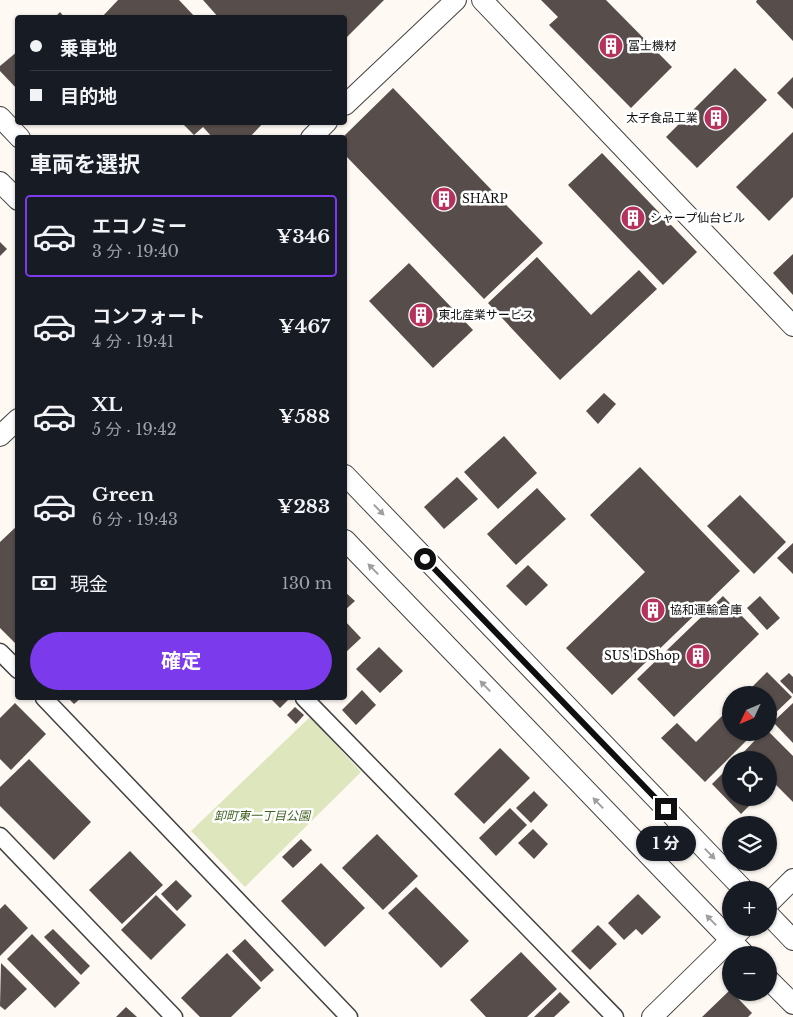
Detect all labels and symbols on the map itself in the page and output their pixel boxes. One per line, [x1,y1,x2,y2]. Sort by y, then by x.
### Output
building icon: 冨士機材 [598,33,624,59]
place label: 冨士機材 [628,38,676,53]
building icon: 太子食品工業 [703,105,729,131]
place label: 太子食品工業 [626,110,698,125]
building icon: SHARP [431,186,457,212]
place label: SHARP [462,191,508,206]
building icon: シャープ仙台ビル [620,205,646,231]
place label: シャープ仙台ビル [650,210,745,225]
building icon: 東北産業サービス [408,302,434,328]
place label: 東北産業サービス [438,307,534,322]
one-way arrow [373,504,385,516]
route start [414,548,436,570]
one-way arrow [367,563,379,575]
building icon: 協和運輸倉庫 [640,597,666,623]
place label: 協和運輸倉庫 [670,602,742,617]
building icon: SUS iDShop [685,643,711,669]
place label: SUS iDShop [604,648,680,663]
one-way arrow [480,680,492,692]
north arrow [722,686,778,741]
one-way arrow [592,797,604,809]
route end [655,798,677,820]
park label: 卸町東一丁目公園 [214,808,312,823]
callout: 1 分 [636,826,696,862]
one-way arrow [704,848,716,860]
one-way arrow [705,914,717,926]

